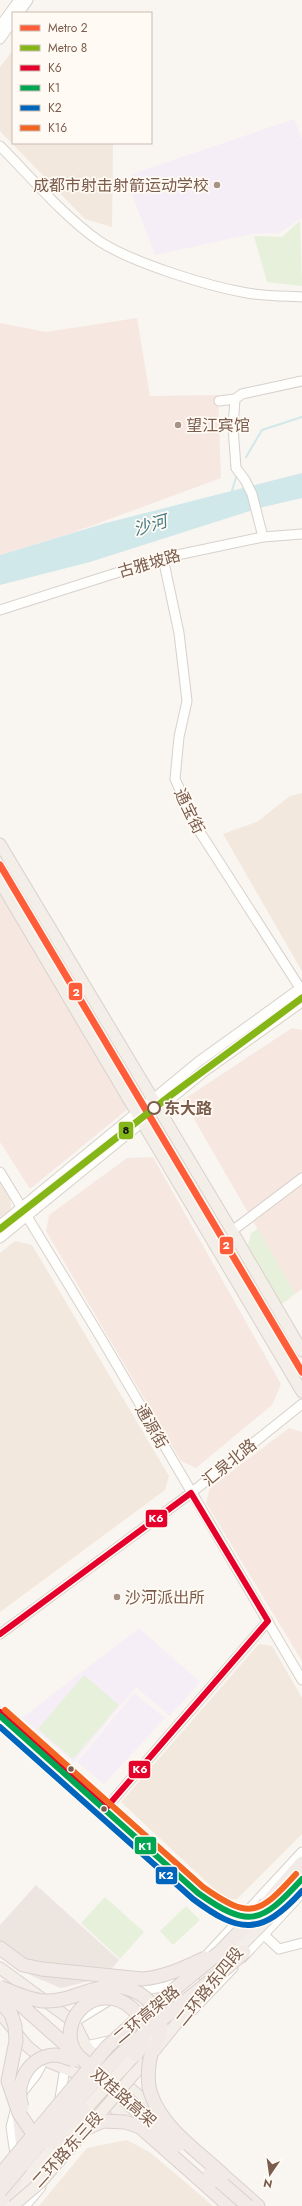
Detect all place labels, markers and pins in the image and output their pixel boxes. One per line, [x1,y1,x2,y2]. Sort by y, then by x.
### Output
place label: 成都市射击射箭运动学校 [33,174,209,197]
marker: 成都市射击射箭运动学校 [212,180,222,190]
place label: 望江宾馆 [186,414,250,437]
marker: 望江宾馆 [173,420,183,430]
place label: 东大路 [164,1097,212,1120]
marker: 东大路 [147,1101,161,1115]
place label: 沙河派出所 [125,1586,205,1609]
marker: 沙河派出所 [112,1592,122,1602]
unlabelled marker [66,1764,76,1774]
unlabelled marker [99,1804,109,1814]

